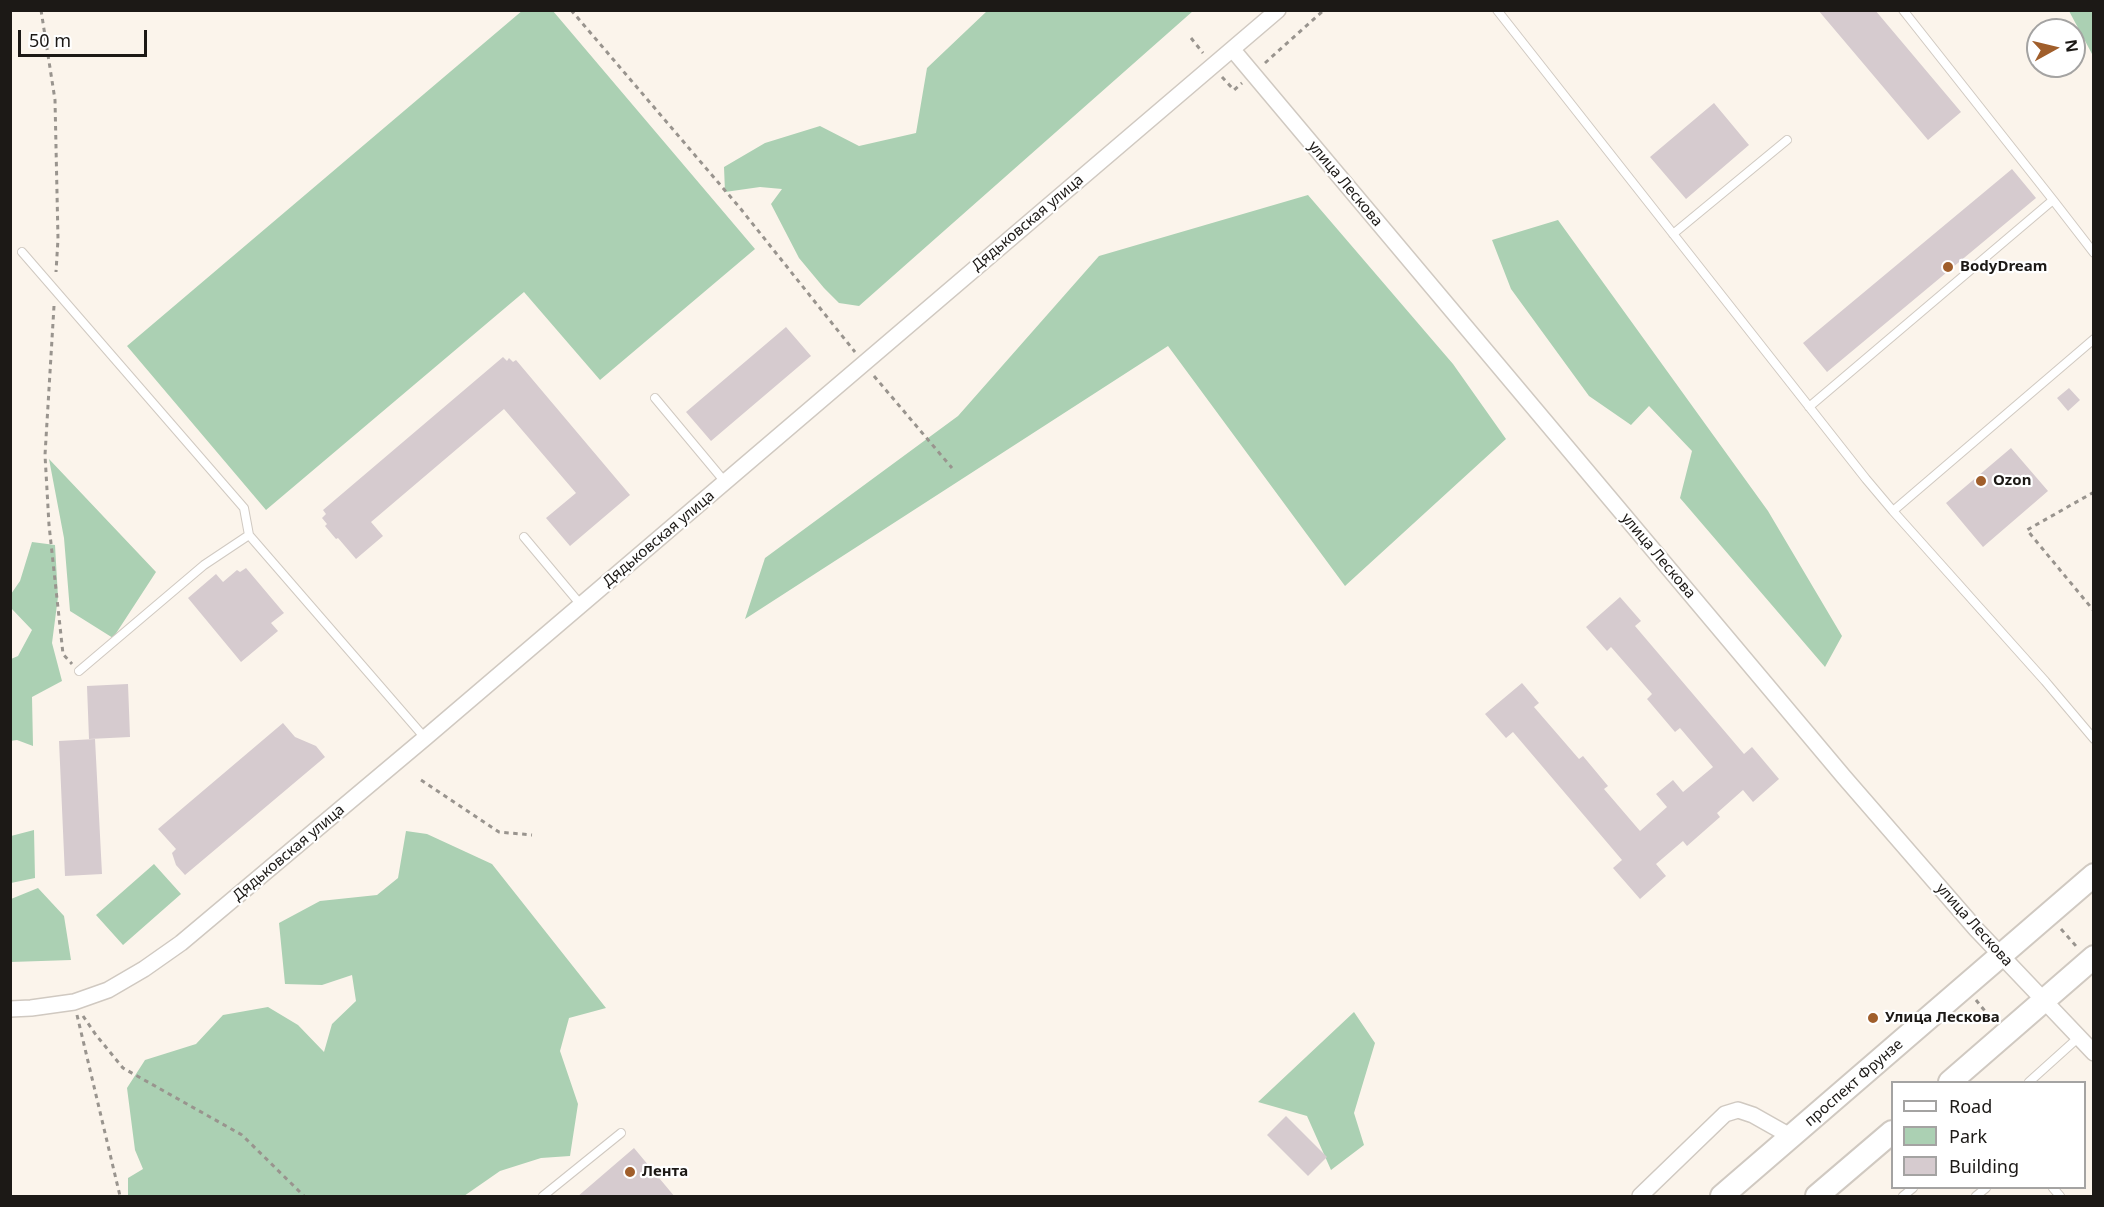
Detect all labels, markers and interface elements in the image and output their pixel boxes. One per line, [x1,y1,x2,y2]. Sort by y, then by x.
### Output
scale bar [21,18,150,56]
north arrow [2026,18,2086,78]
text: 50 m [29,28,71,52]
text: N [2060,38,2084,54]
street label: улица Лескова [1304,138,1386,230]
street label: Дядьковская улица [968,171,1088,275]
place label: BodyDream [1960,258,2047,276]
marker: BodyDream [1941,260,1955,274]
place label: Ozon [1993,472,2031,490]
marker: Ozon [1974,474,1988,488]
street label: Дядьковская улица [599,487,719,591]
street label: улица Лескова [1617,510,1699,602]
street label: Дядьковская улица [229,801,349,905]
street label: улица Лескова [1932,880,2016,970]
place label: Улица Лескова [1885,1009,2000,1027]
marker: Улица Лескова [1866,1011,1880,1025]
street label: проспект Фрунзе [1801,1036,1907,1130]
legend [1891,1081,2086,1189]
text: Road [1949,1094,1992,1118]
text: Park [1949,1124,1987,1148]
text: Building [1949,1154,2019,1178]
place label: Лента [642,1163,688,1181]
marker: Лента [623,1165,637,1179]

